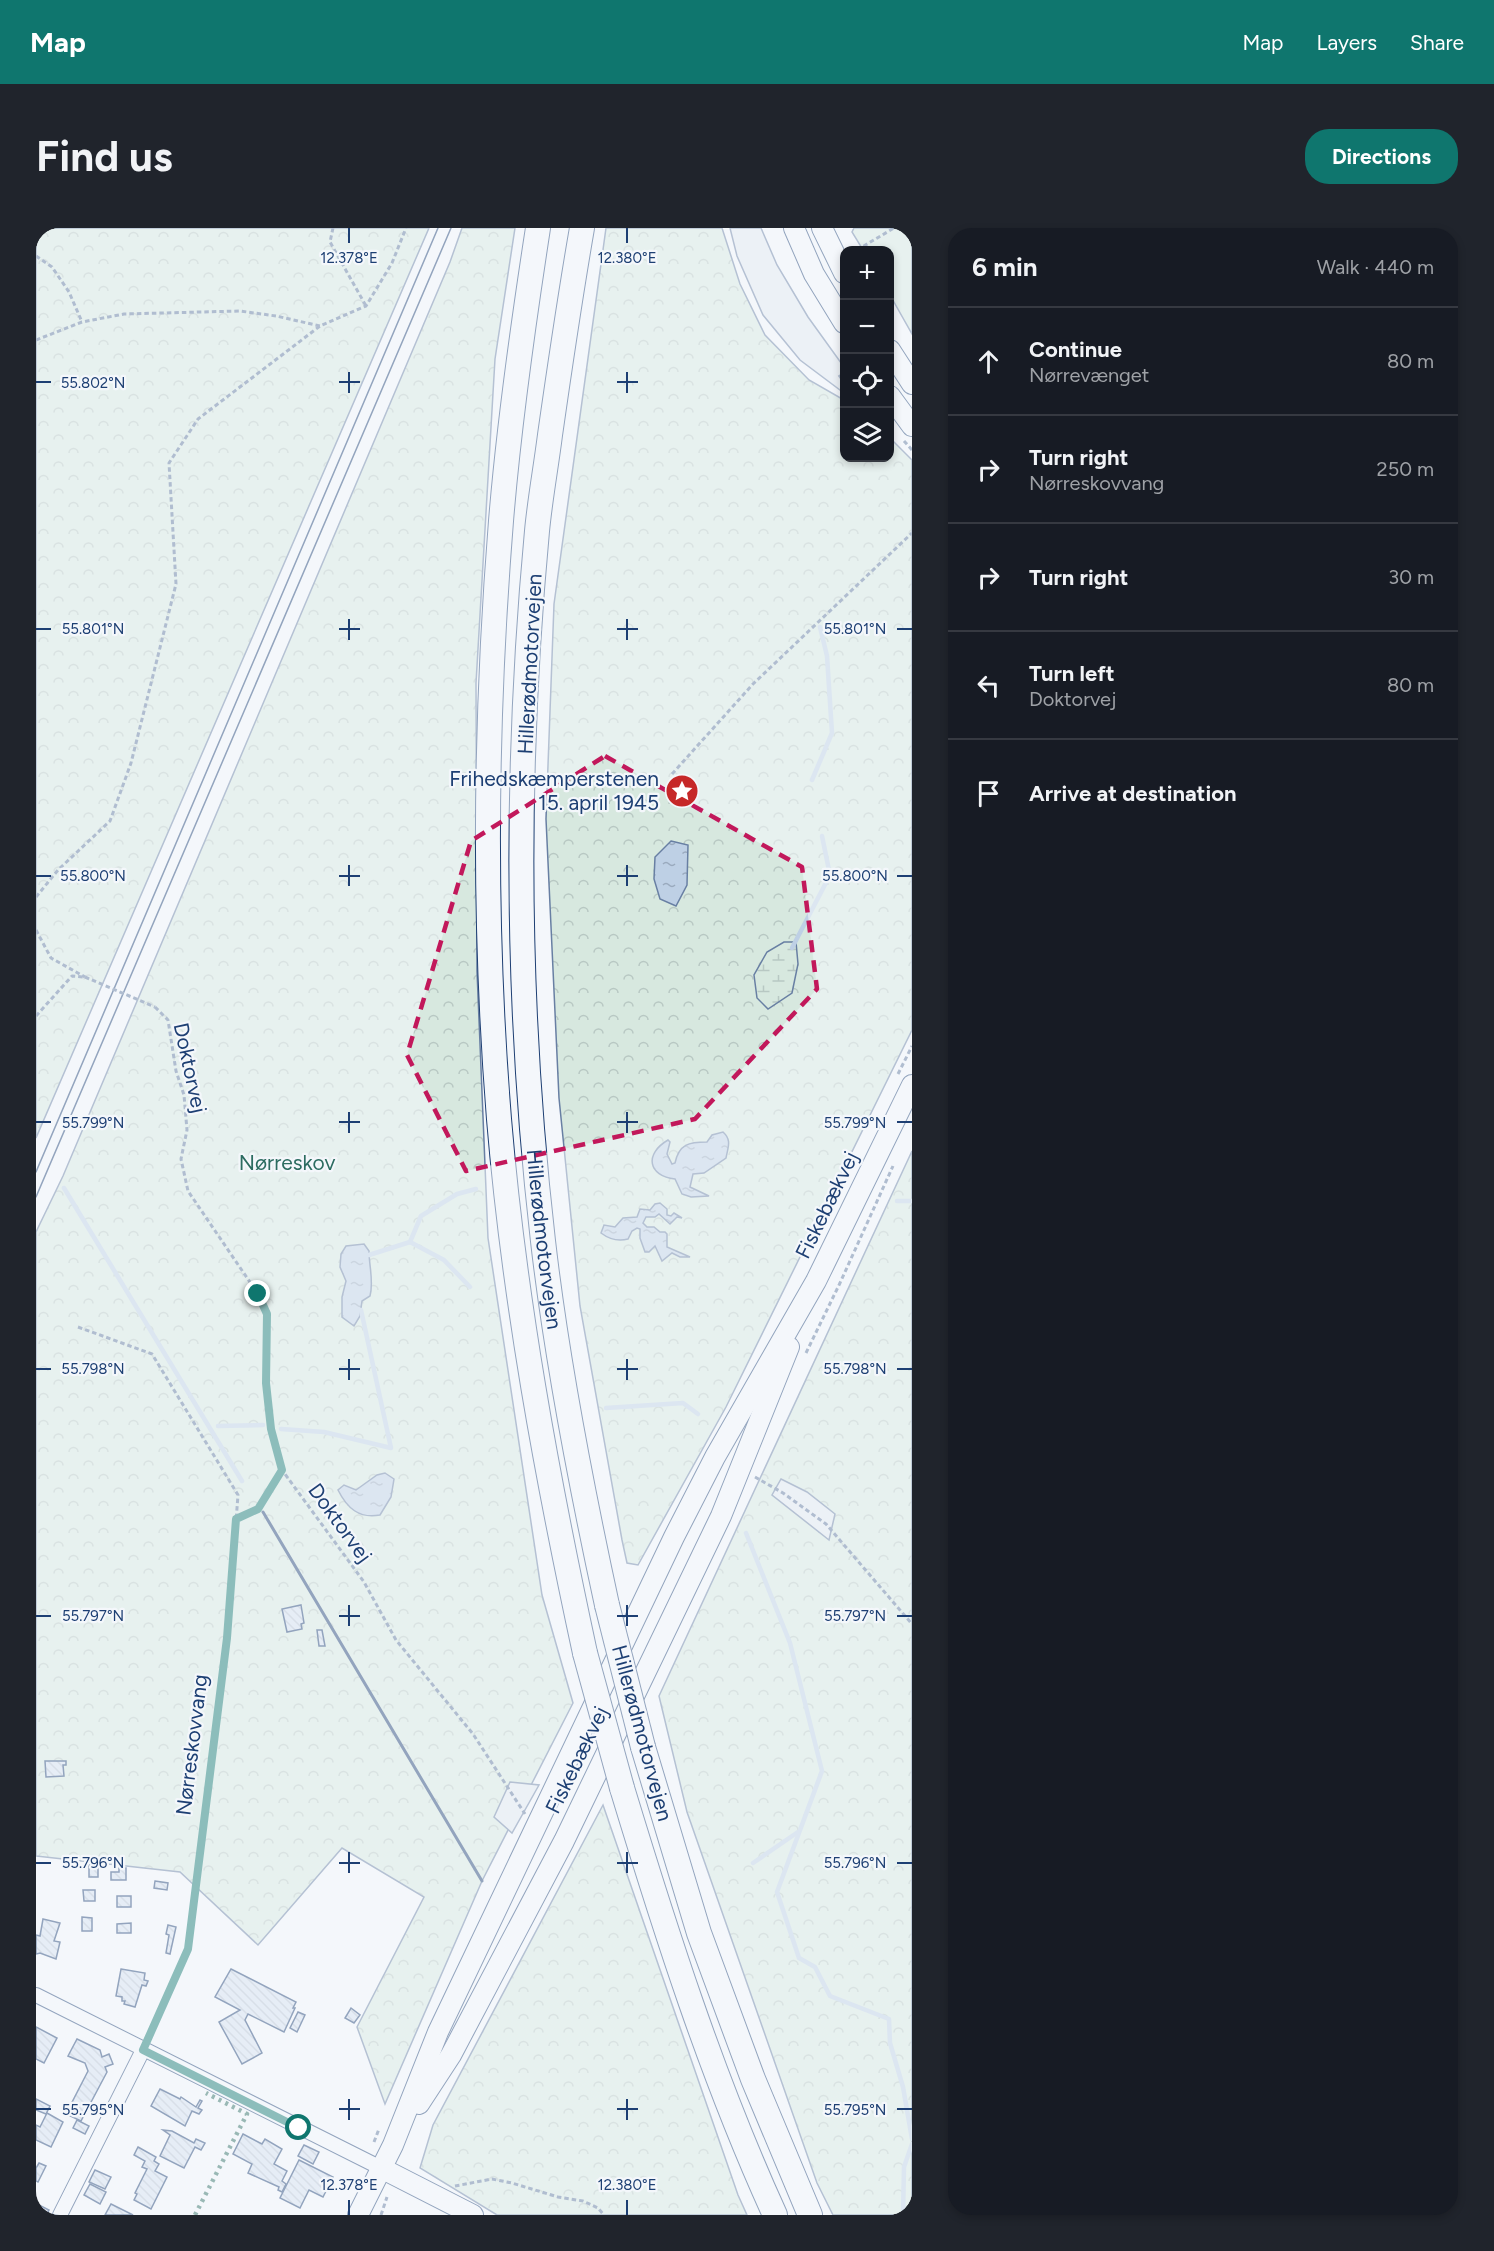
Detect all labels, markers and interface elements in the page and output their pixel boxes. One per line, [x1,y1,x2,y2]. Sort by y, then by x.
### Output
text: Map [30,25,86,59]
text: Map [1243,30,1283,55]
text: Layers [1316,30,1377,55]
text: Share [1410,30,1464,55]
button: Directions [1305,129,1458,184]
text: Find us [36,131,173,182]
map controls [840,246,894,462]
button: + [840,246,894,300]
text: 12.378°E [320,249,378,267]
text: 12.380°E [597,249,657,267]
text: 6 min [972,251,1038,283]
text: Walk · 440 m [1317,255,1434,279]
button: − [840,300,894,354]
text: Continue [1029,336,1122,363]
icon: ahead [972,345,1005,378]
text: 80 m [1387,349,1434,373]
button: locate [840,354,894,408]
text: Nørrevænget [1029,363,1149,387]
text: 55.802°N [61,374,125,392]
button: layers [840,408,894,462]
text: Turn right [1029,444,1128,471]
icon: right [972,453,1005,486]
text: 250 m [1377,457,1434,481]
text: Nørreskovvang [1029,471,1164,495]
icon: right [972,561,1005,594]
text: Turn right [1029,564,1128,591]
text: 30 m [1388,565,1434,589]
street label: Hillerødmotorvejen [512,573,547,755]
text: 55.801°N [62,620,124,638]
text: 55.801°N [824,620,886,638]
text: Turn left [1029,660,1115,687]
icon: left [972,669,1005,702]
text: 80 m [1387,673,1434,697]
text: Doktorvej [1029,687,1116,711]
place label: Frihedskæmperstenen 15. april 1945 [449,766,659,815]
place icon: Frihedskæmperstenen 15. april 1945 [664,773,700,809]
icon: arrive [972,777,1005,810]
text: Arrive at destination [1029,780,1237,807]
text: 55.800°N [60,867,126,885]
text: 55.800°N [822,867,888,885]
street label: Doktorvej [169,1020,212,1115]
text: 55.799°N [62,1114,124,1132]
text: 55.799°N [824,1114,886,1132]
street label: Fiskebækvej [790,1147,863,1262]
street label: Hillerødmotorvejen [522,1148,568,1331]
park label: Nørreskov [239,1150,335,1175]
route end [244,1280,270,1306]
text: 55.798°N [61,1360,125,1378]
text: 55.798°N [823,1360,887,1378]
street label: Doktorvej [303,1478,377,1567]
text: 55.797°N [62,1607,124,1625]
text: 55.797°N [824,1607,886,1625]
street label: Hillerødmotorvejen [607,1642,678,1824]
street label: Nørreskovvang [170,1673,213,1817]
street label: Fiskebækvej [540,1702,613,1817]
text: 55.796°N [62,1854,124,1872]
text: 55.796°N [824,1854,886,1872]
text: 55.795°N [62,2101,124,2119]
text: 55.795°N [824,2101,886,2119]
route start [285,2114,311,2140]
text: 12.378°E [320,2176,378,2194]
text: 12.380°E [597,2176,657,2194]

